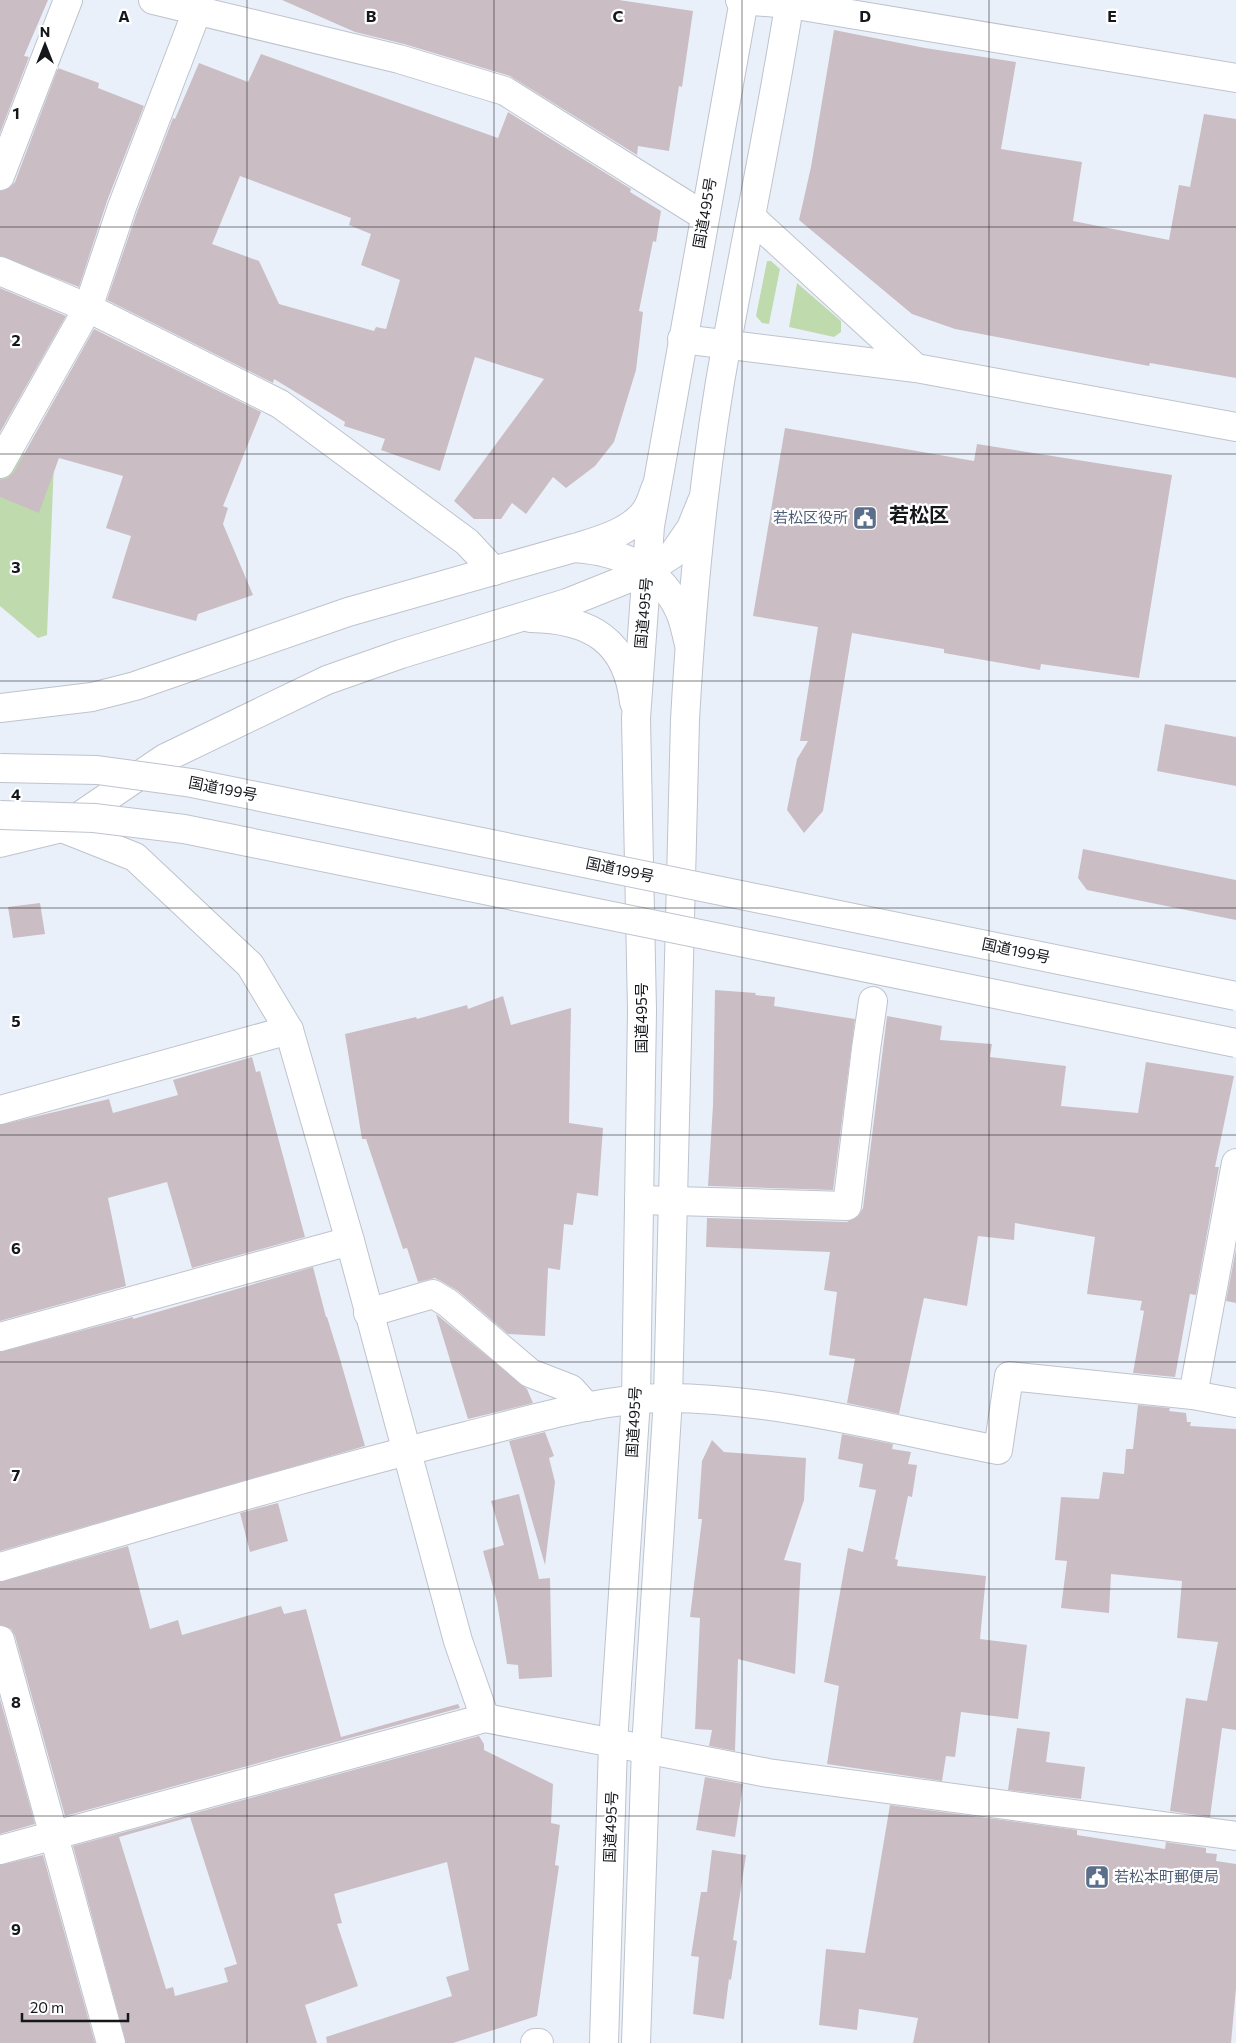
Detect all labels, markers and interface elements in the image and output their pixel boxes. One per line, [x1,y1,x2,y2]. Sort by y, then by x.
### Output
text: A [118,6,130,25]
text: B [366,6,377,25]
text: C [613,6,624,25]
text: D [859,6,871,25]
text: E [1107,6,1117,25]
north arrow [20,20,70,70]
text: N [40,23,50,40]
text: 1 [12,103,20,122]
street label: 国道495号 [689,176,719,250]
text: 2 [11,330,21,349]
district label: 若松区 [889,502,949,526]
public building icon: 若松区役所 [852,505,878,531]
place label: 若松区役所 [773,508,848,526]
text: 3 [11,557,21,576]
street label: 国道495号 [631,576,655,649]
street label: 国道199号 [187,773,259,803]
text: 4 [11,784,21,803]
street label: 国道199号 [584,853,656,885]
street label: 国道199号 [980,934,1052,966]
street label: 国道495号 [632,982,650,1054]
text: 5 [11,1011,21,1030]
text: 6 [11,1238,21,1257]
street label: 国道495号 [622,1386,644,1458]
text: 7 [12,1465,21,1484]
text: 8 [11,1692,21,1711]
street label: 国道495号 [600,1791,620,1863]
public building icon: 若松本町郵便局 [1084,1864,1110,1890]
place label: 若松本町郵便局 [1114,1867,1219,1885]
text: 9 [11,1919,21,1938]
scale bar [22,1990,129,2022]
text: 20 m [30,1998,64,2016]

